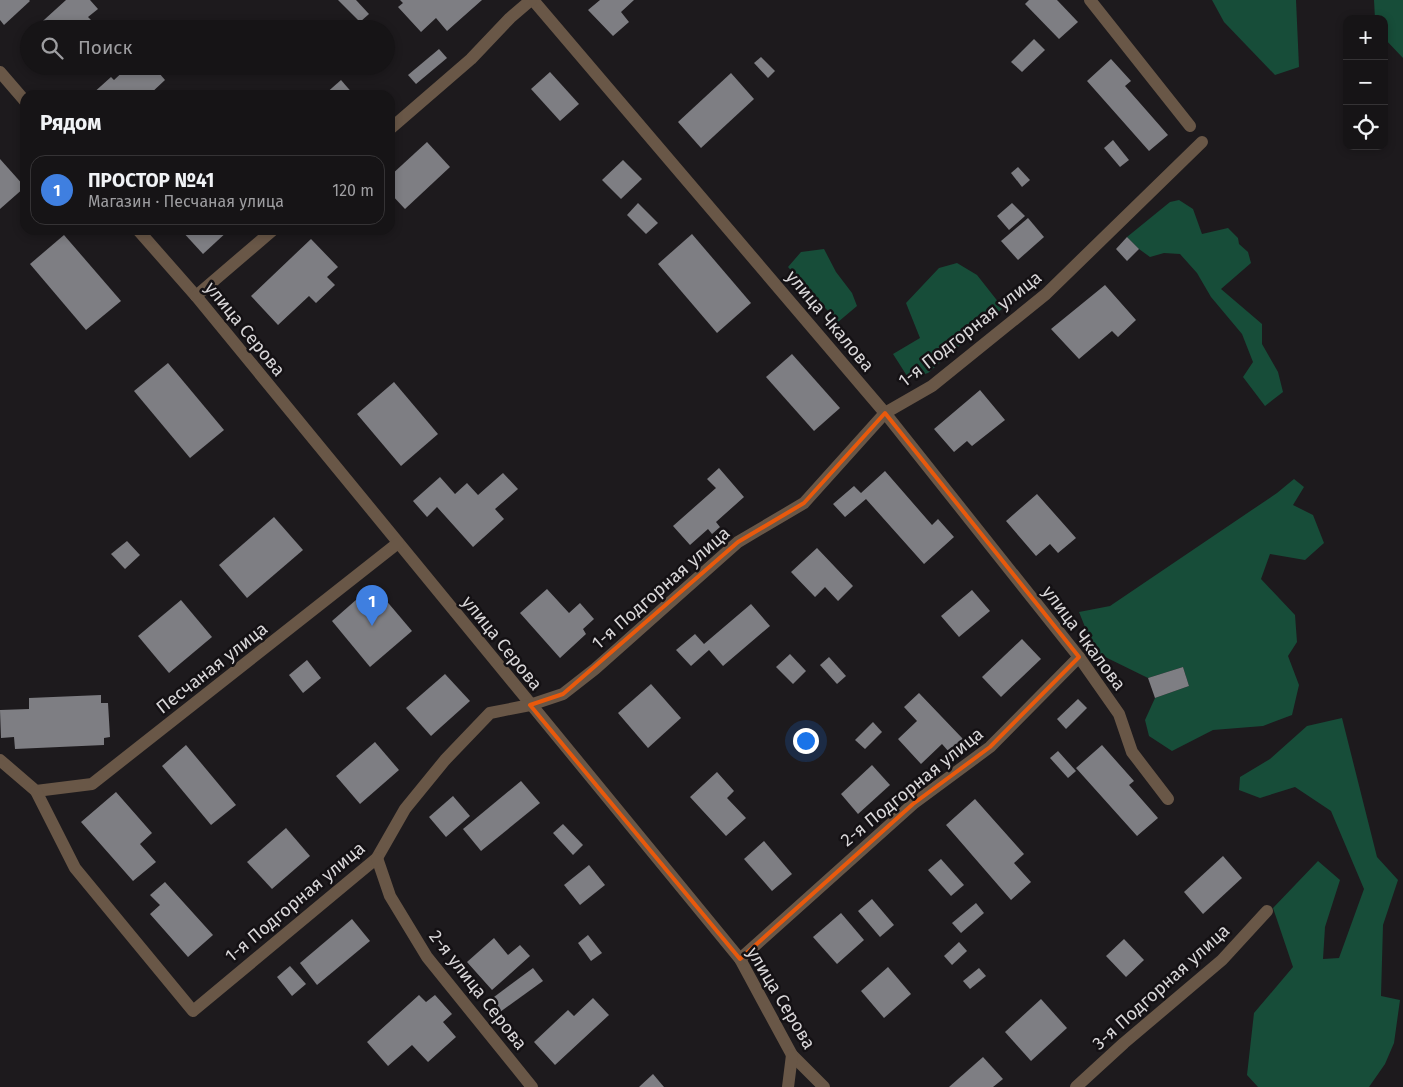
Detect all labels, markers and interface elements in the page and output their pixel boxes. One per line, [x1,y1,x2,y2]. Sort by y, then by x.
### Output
map controls [1343,15,1388,150]
button: + [1343,15,1388,60]
search box [20,20,395,75]
icon: search [38,34,66,62]
text: Поиск [78,36,132,59]
button: − [1343,60,1388,105]
button: locate [1343,105,1388,150]
text: Рядом [40,110,101,136]
text: ПРОСТОР №41 [88,169,214,192]
text: 1 [53,181,61,200]
text: 120 m [332,181,374,200]
text: Магазин · Песчаная улица [88,192,284,211]
street label: улица Чкалова [781,266,879,376]
street label: 1-я Подгорная улица [894,266,1046,392]
street label: улица Серова [200,277,290,381]
street label: 1-я Подгорная улица [587,522,735,654]
street label: улица Чкалова [1037,581,1131,695]
pin: 1 [356,585,388,626]
street label: улица Серова [457,591,547,695]
street label: Песчаная улица [152,618,272,718]
street label: 2-я Подгорная улица [836,723,988,851]
your location [793,728,819,754]
street label: 1-я Подгорная улица [221,837,369,967]
street label: 3-я Подгорная улица [1088,920,1234,1054]
street label: 2-я улица Серова [424,926,532,1054]
street label: улица Серова [742,943,820,1053]

